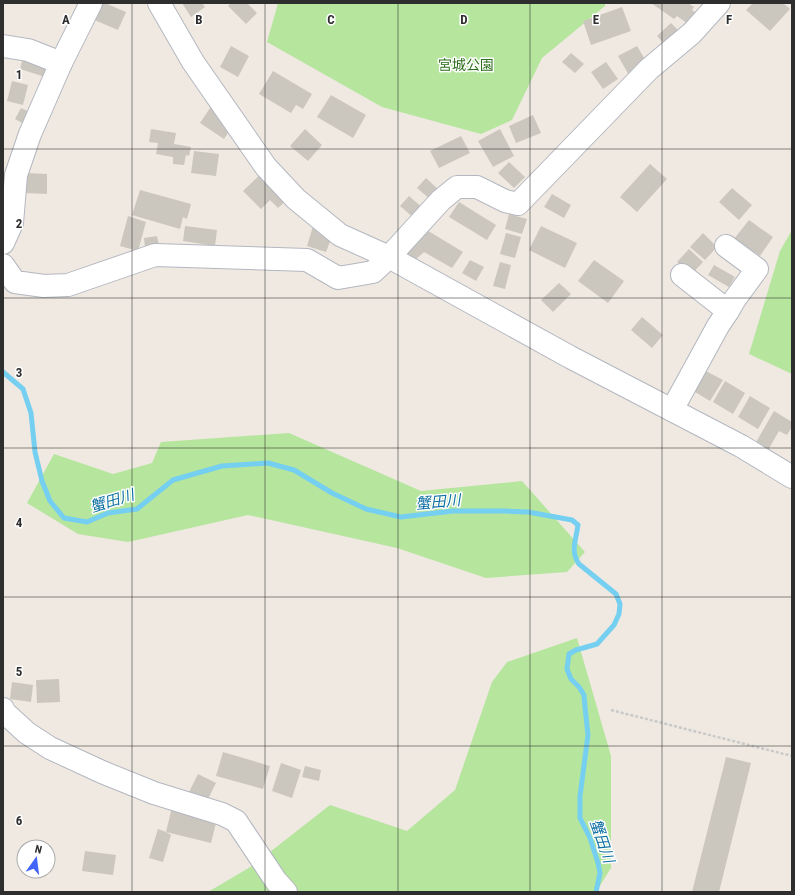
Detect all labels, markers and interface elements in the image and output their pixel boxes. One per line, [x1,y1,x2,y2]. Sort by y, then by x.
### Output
text: A [62,12,70,27]
text: B [195,12,203,27]
text: C [327,12,335,27]
text: D [460,12,468,27]
text: E [593,12,600,27]
text: F [726,12,732,27]
park label: 宮城公園 [438,57,494,73]
text: 1 [16,67,22,82]
text: 2 [16,216,23,231]
text: 3 [16,365,22,380]
water label: 蟹田川 [88,485,138,516]
water label: 蟹田川 [415,491,463,513]
text: 4 [16,515,23,530]
text: 5 [16,664,23,679]
text: 6 [16,813,23,828]
water label: 蟹田川 [586,817,618,867]
north arrow [16,839,56,879]
text: N [33,843,43,857]

